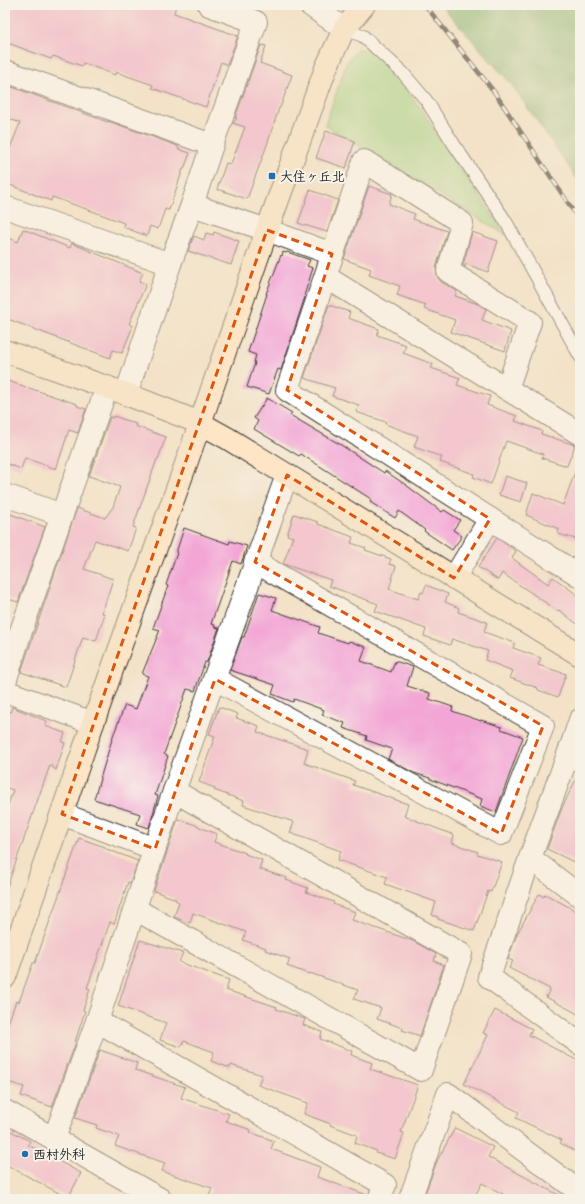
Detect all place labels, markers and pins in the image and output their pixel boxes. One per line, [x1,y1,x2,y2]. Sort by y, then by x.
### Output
place label: 大住ヶ丘北 [280,169,345,184]
marker: 大住ヶ丘北 [267,171,277,181]
place label: 西村外科 [33,1147,86,1162]
marker: 西村外科 [20,1149,30,1159]

